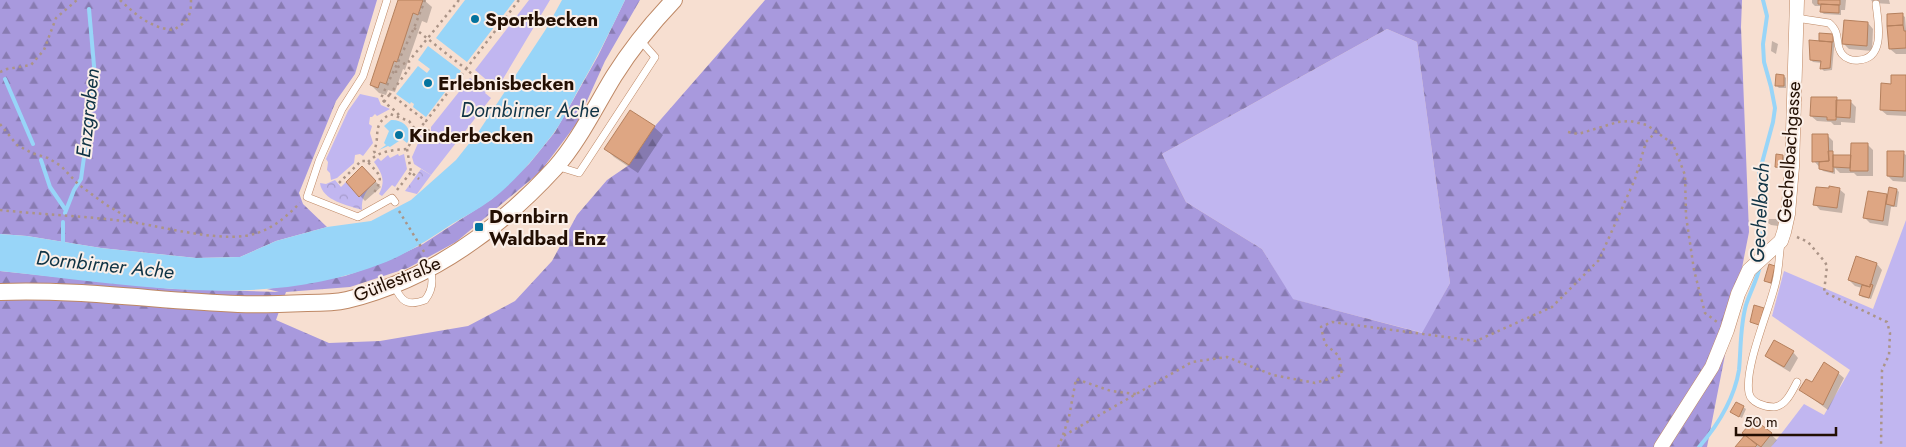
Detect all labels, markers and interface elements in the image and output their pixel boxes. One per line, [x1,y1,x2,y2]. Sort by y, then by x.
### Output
place label: Sportbecken [485,6,598,33]
marker: Sportbecken [469,13,481,25]
water label: Enzgraben [69,67,107,159]
place label: Erlebnisbecken [438,70,574,97]
marker: Erlebnisbecken [422,77,434,89]
street label: Gechelbachgasse [1771,80,1807,224]
water label: Dornbirner Ache [461,96,599,125]
place label: Kinderbecken [409,122,533,149]
marker: Kinderbecken [393,129,405,141]
water label: Gechelbach [1743,162,1777,264]
place label: Dornbirn Waldbad Enz [489,203,606,252]
marker: Dornbirn Waldbad Enz [473,221,485,233]
water label: Dornbirner Ache [35,243,175,287]
street label: Gütlestraße [349,249,445,309]
scale bar [1736,404,1836,436]
text: 50 m [1744,411,1778,433]

